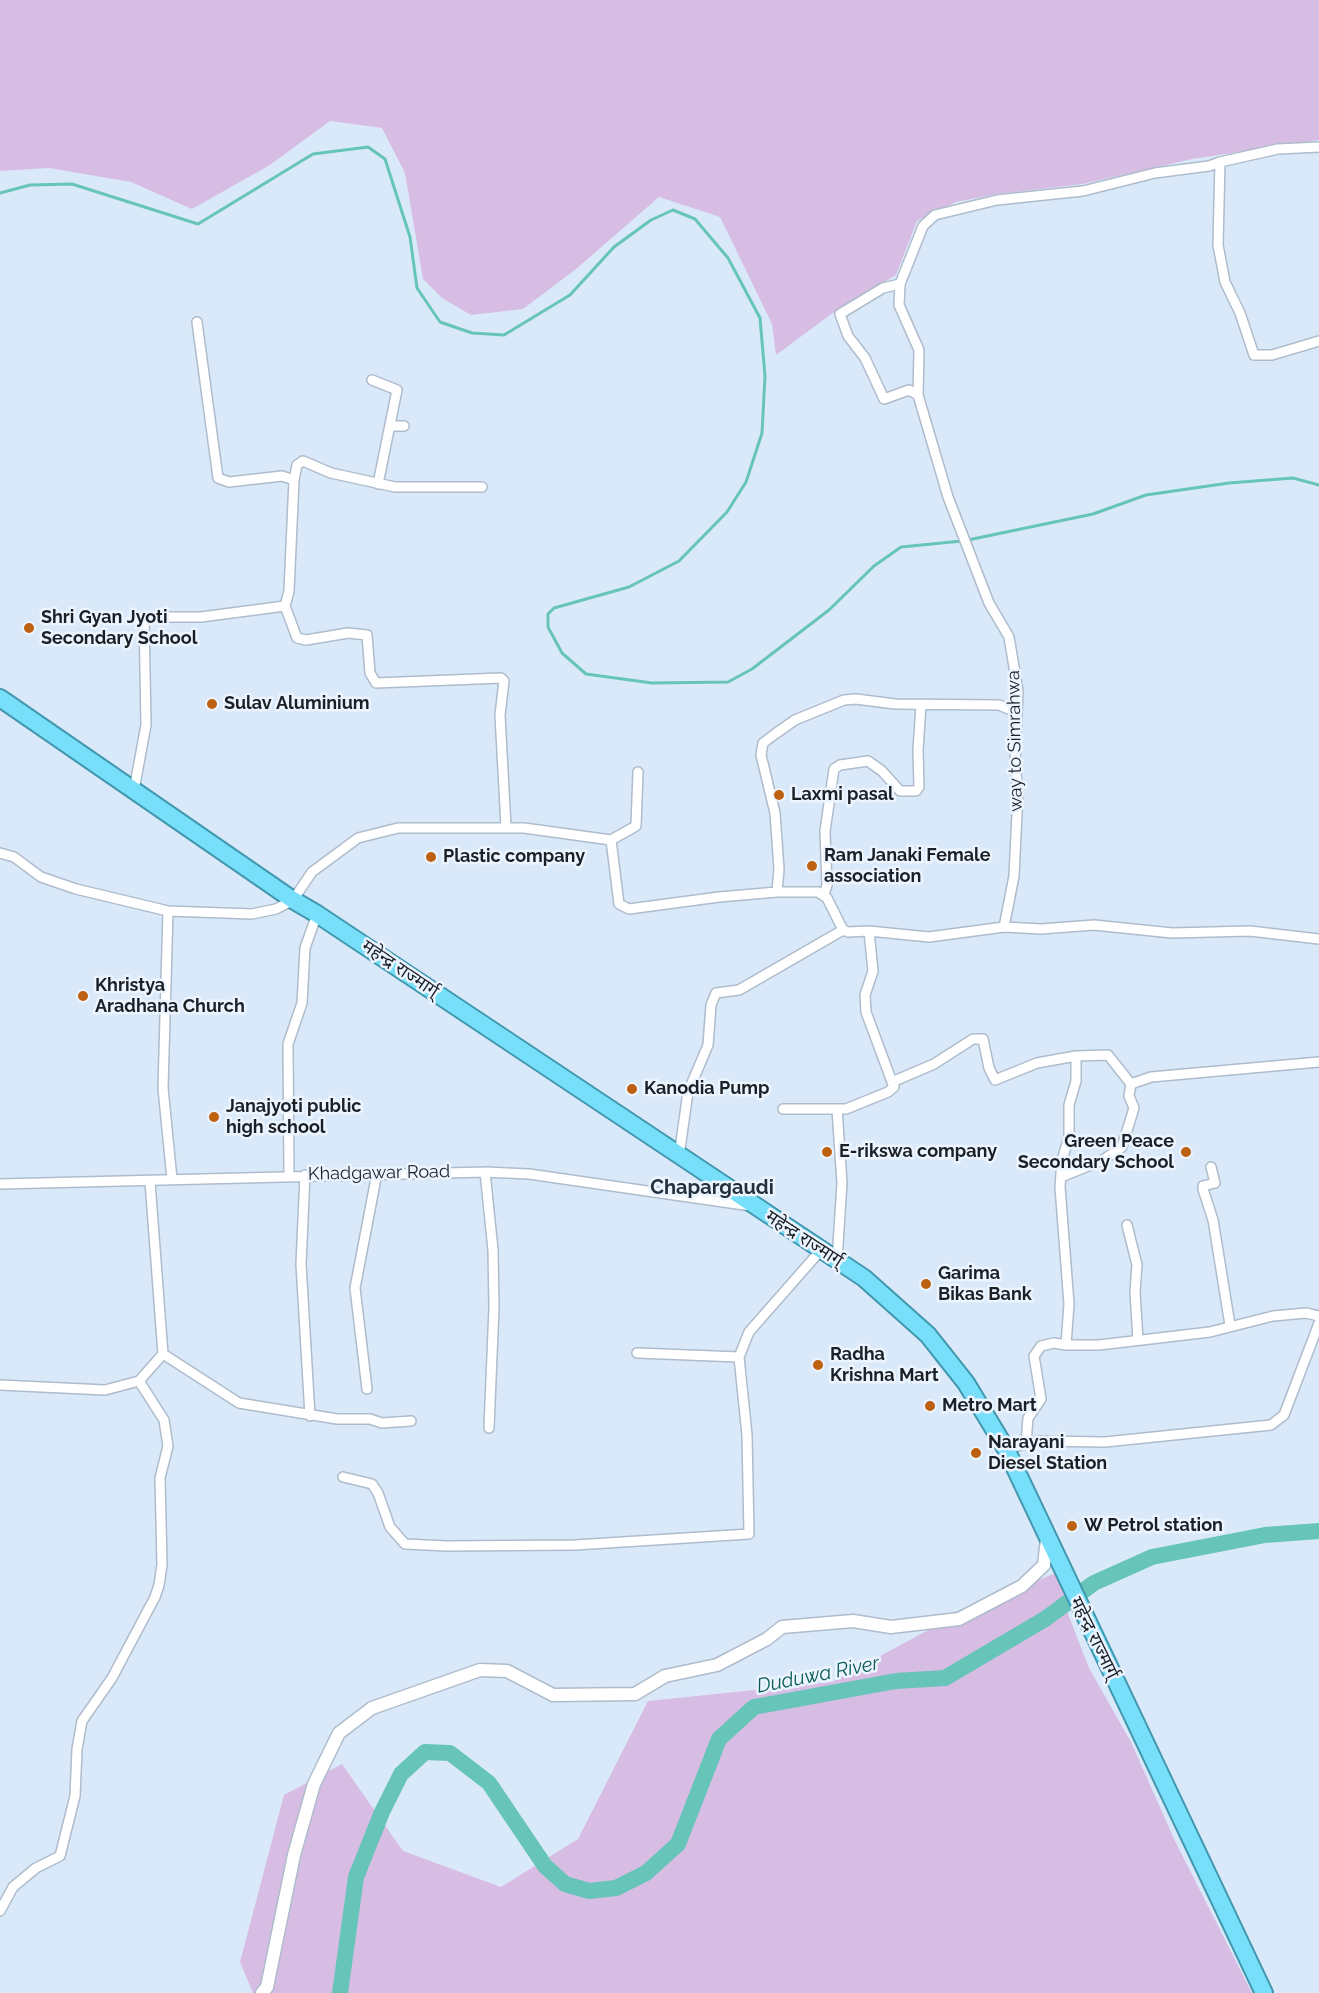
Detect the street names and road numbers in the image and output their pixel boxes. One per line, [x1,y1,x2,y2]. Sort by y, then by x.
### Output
street label: way to Simrahwa [1003,670,1027,812]
street label: महेन्द्र राज्मार्ग् [358,935,442,1003]
street label: Khadgawar Road [308,1161,450,1185]
street label: महेन्द्र राज्मार्ग् [761,1206,847,1272]
street label: महेन्द्र राज्मार्ग् [1065,1594,1123,1682]

